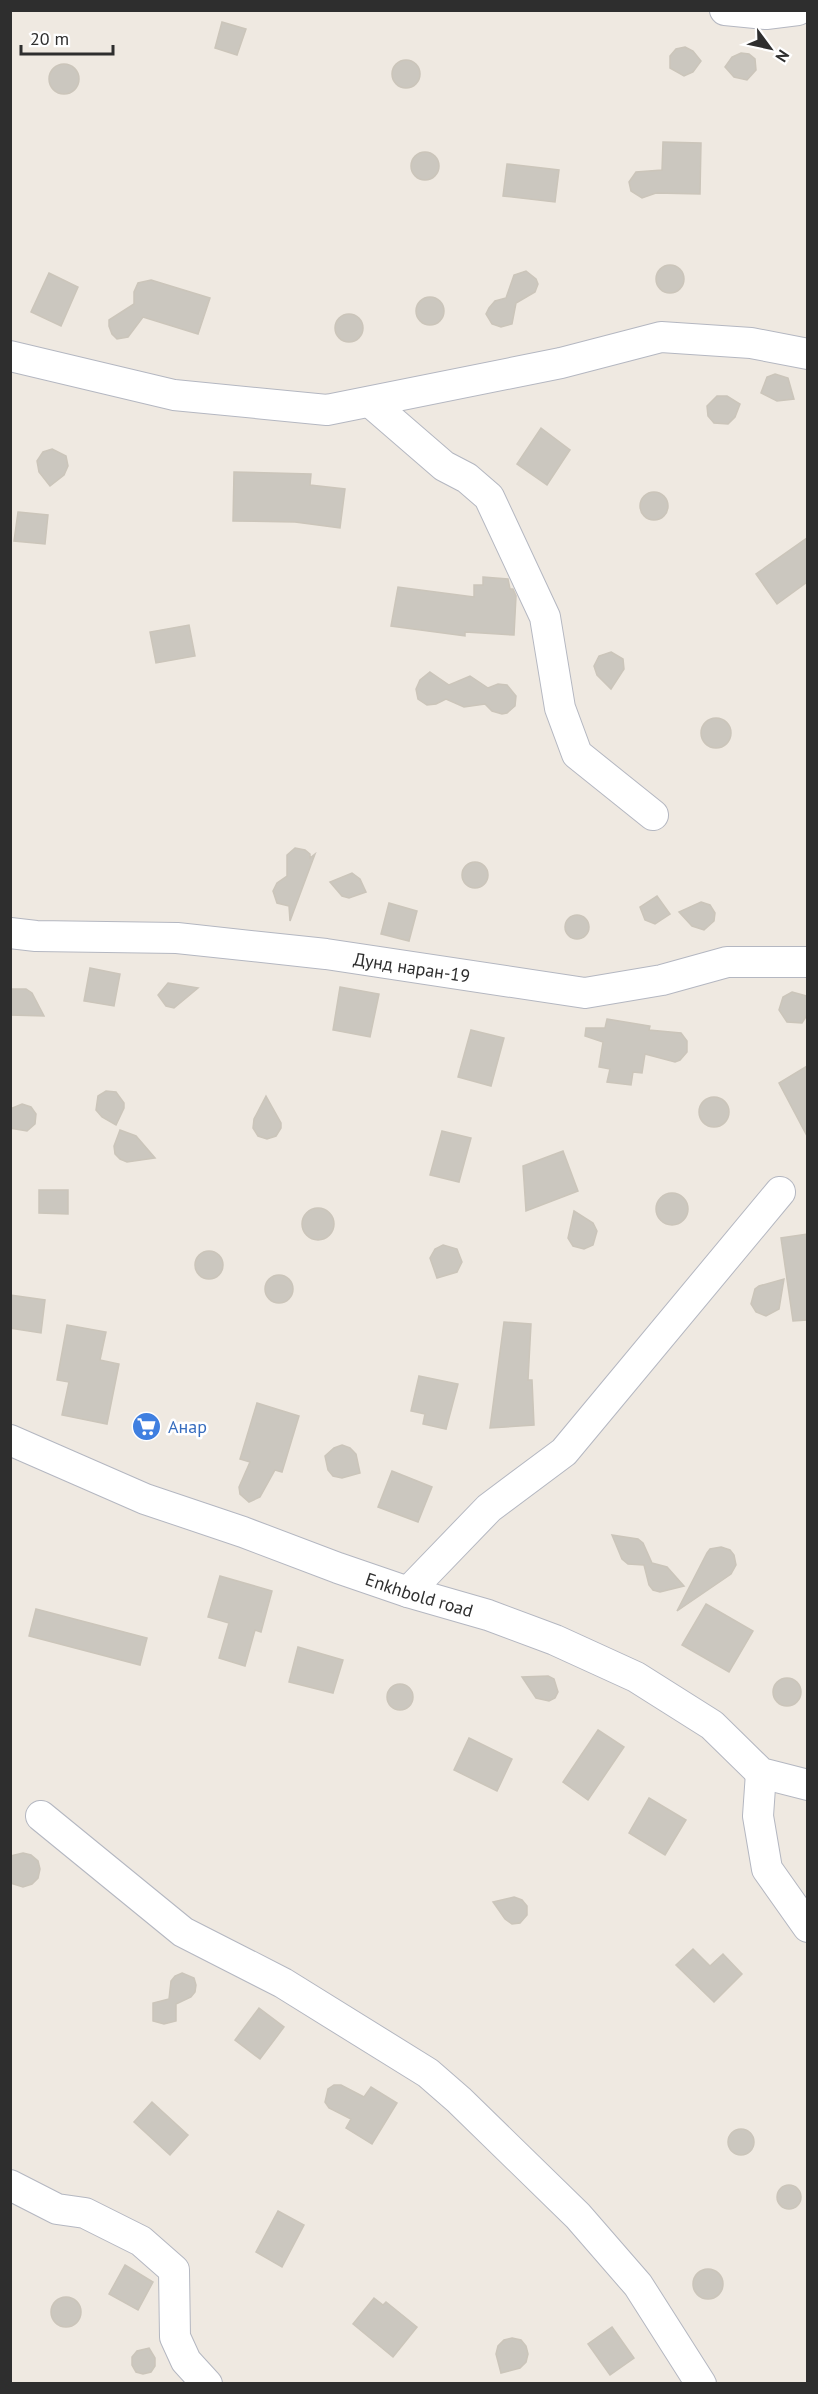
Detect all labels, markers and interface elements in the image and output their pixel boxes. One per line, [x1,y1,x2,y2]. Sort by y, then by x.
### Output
scale bar [21,18,112,56]
north arrow [740,18,800,78]
text: 20 m [30,27,69,50]
text: N [771,46,794,66]
street label: Дунд наран-19 [352,947,472,987]
supermarket icon: Анар [131,1410,163,1442]
place label: Анар [168,1415,207,1438]
street label: Enkhbold road [363,1567,476,1622]

